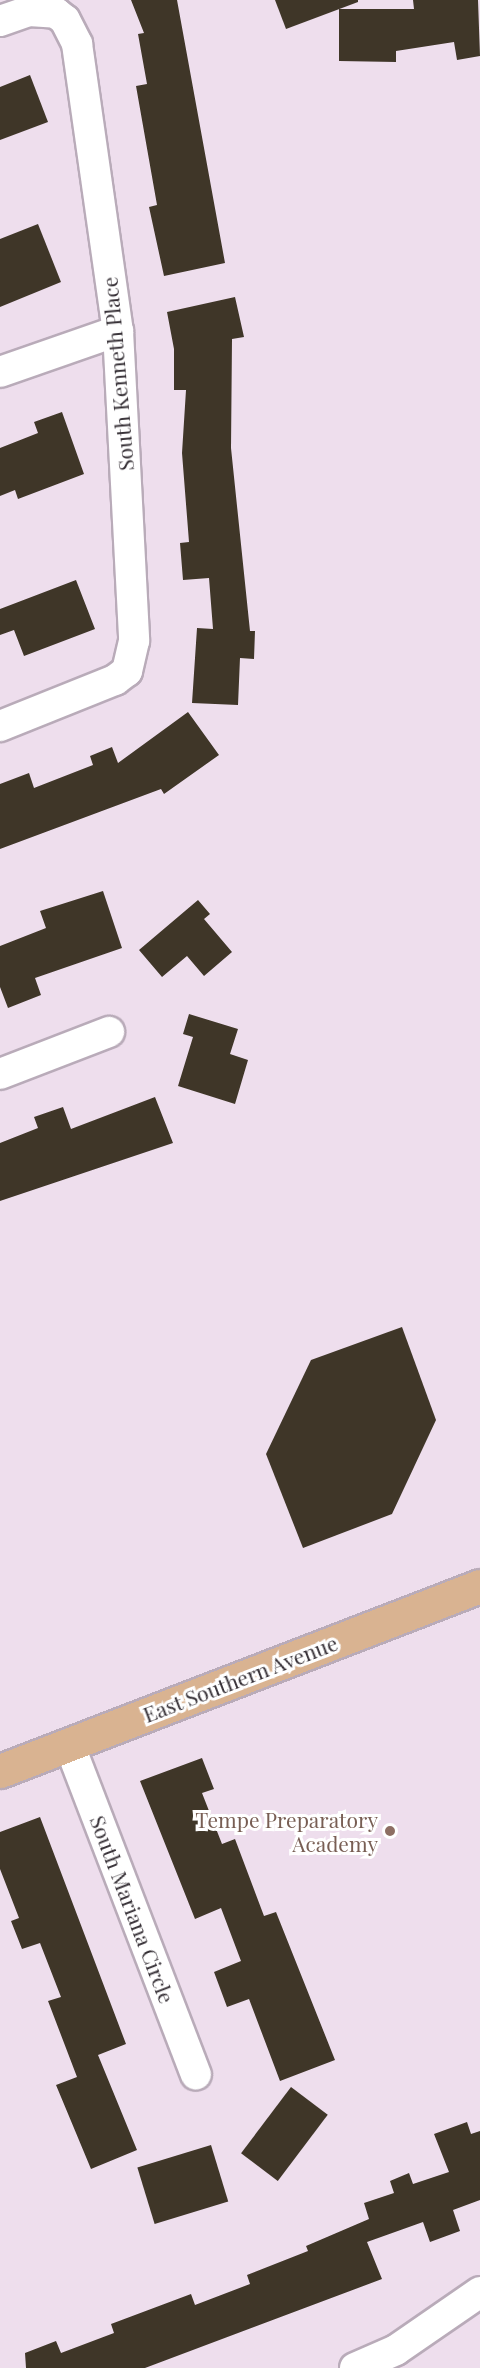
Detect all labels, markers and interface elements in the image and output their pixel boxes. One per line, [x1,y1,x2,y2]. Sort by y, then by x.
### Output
street label: South Kenneth Place [96,276,138,472]
street label: East Southern Avenue [139,1629,341,1727]
place label: Tempe Preparatory Academy [195,1806,378,1856]
street label: South Mariana Circle [86,1812,180,2006]
marker: Tempe Preparatory Academy [383,1824,397,1838]

